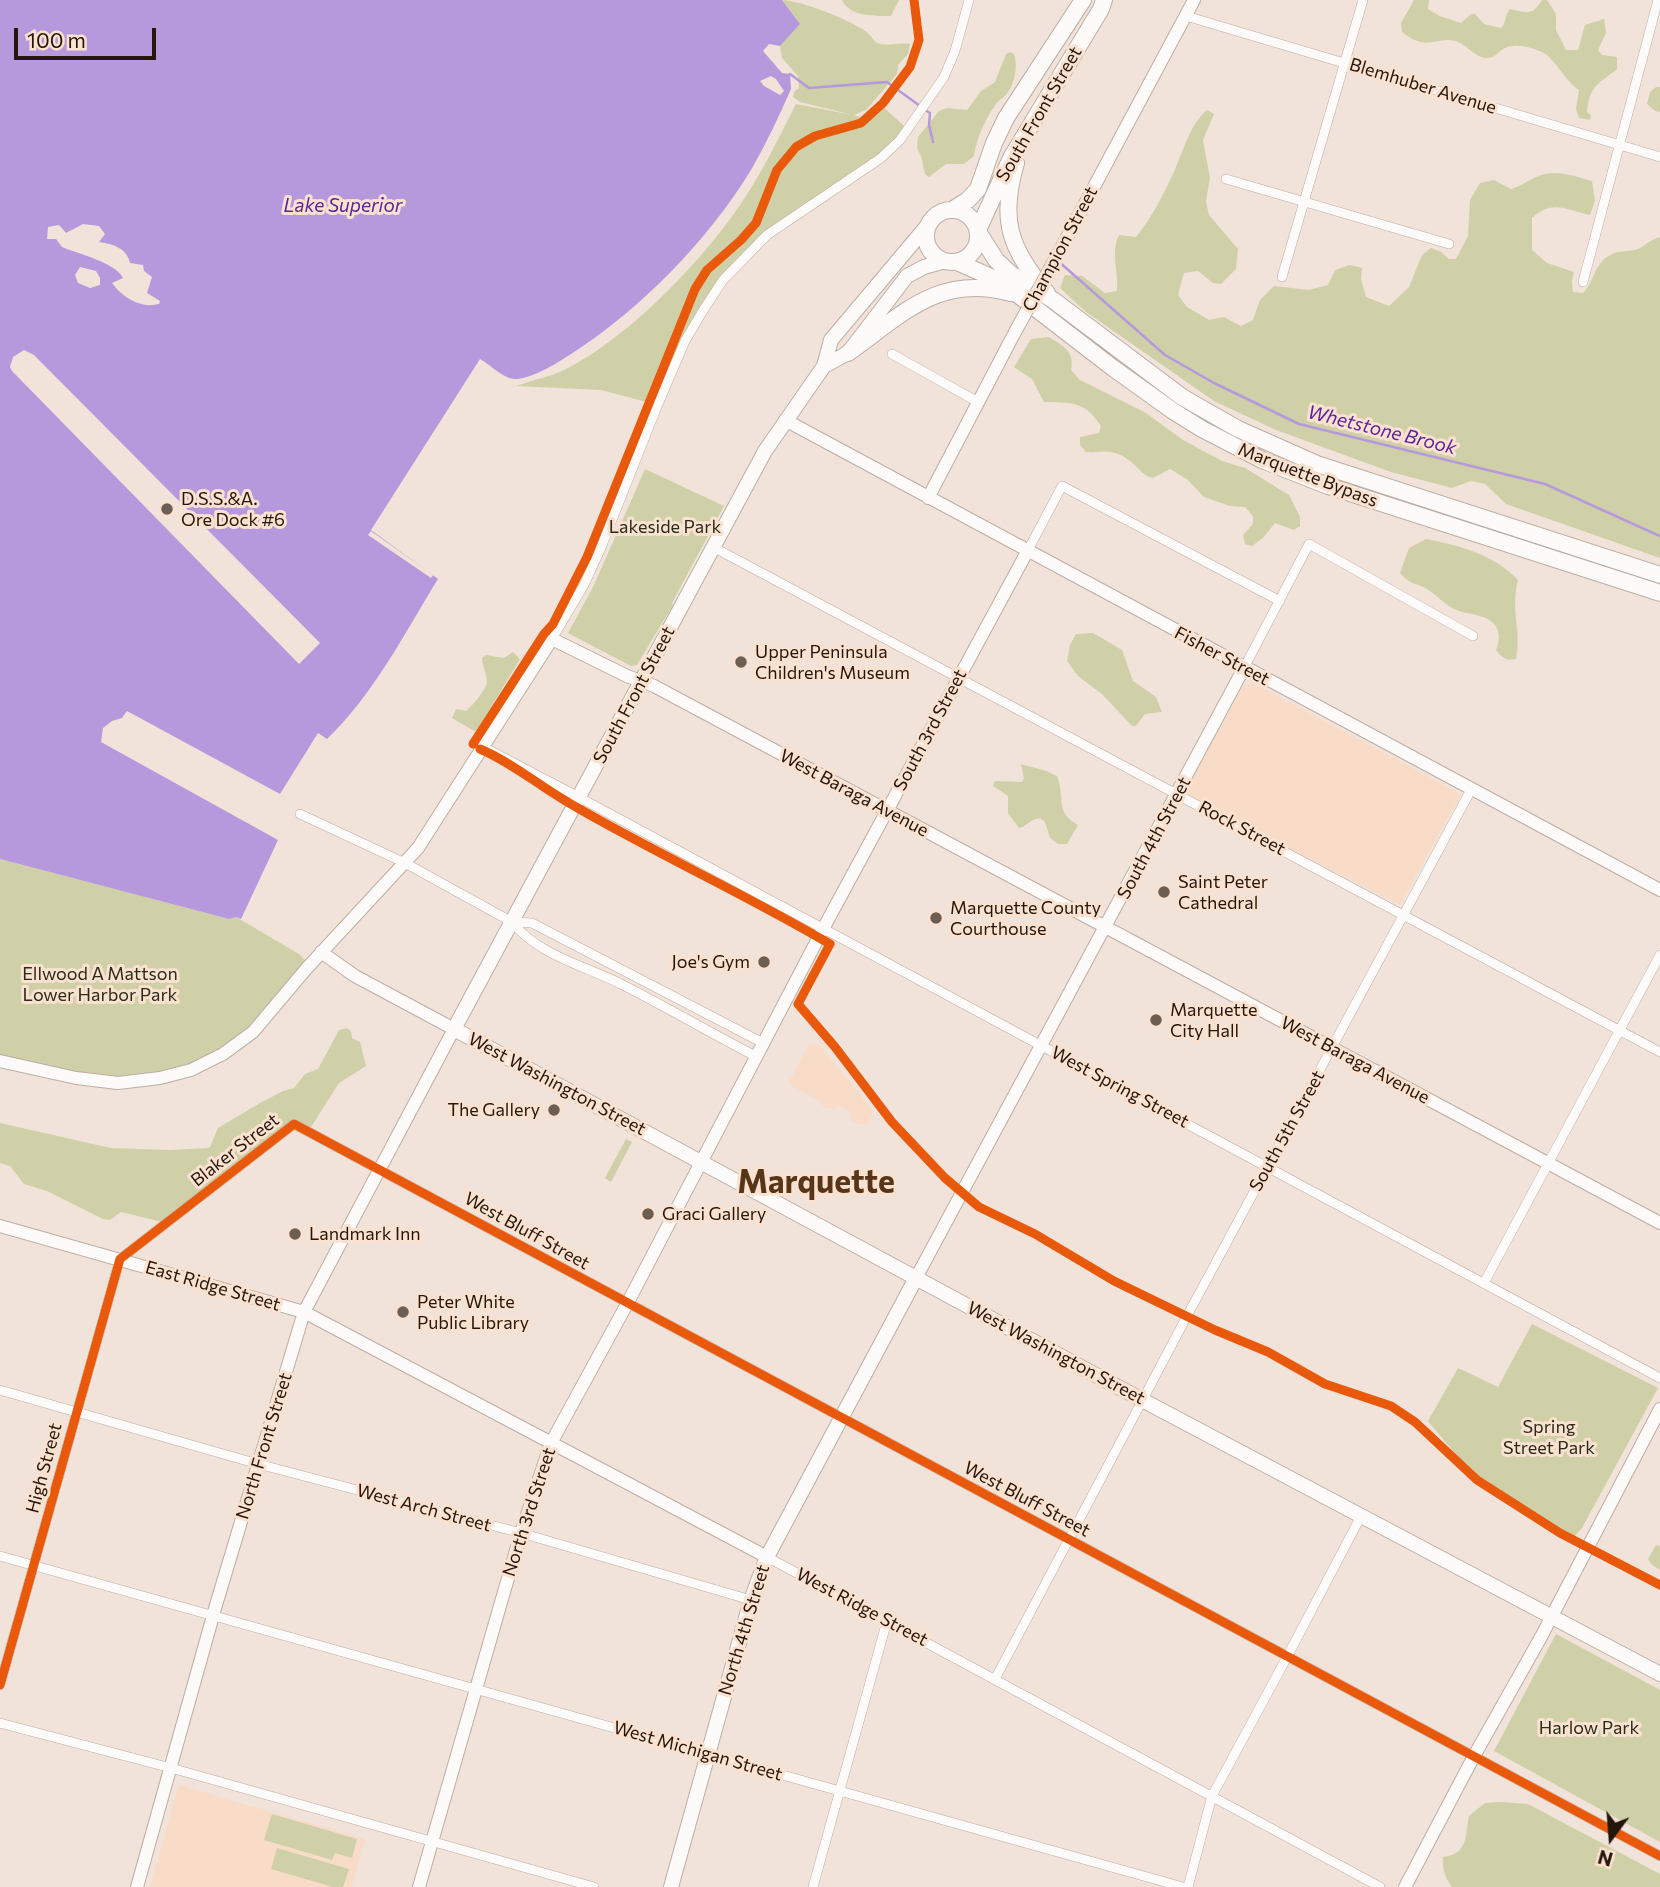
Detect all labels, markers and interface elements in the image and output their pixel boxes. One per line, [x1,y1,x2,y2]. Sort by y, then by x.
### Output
scale bar [18,14,159,58]
text: 100 m [27,27,86,52]
street label: South Front Street [992,43,1086,185]
street label: Blemhuber Avenue [1347,53,1499,119]
street label: Champion Street [1018,183,1102,315]
water label: Lake Superior [284,195,402,217]
water label: Whetstone Brook [1305,400,1459,460]
street label: Marquette Bypass [1235,438,1381,512]
place label: D.S.S.&A. Ore Dock #6 [181,488,285,530]
marker: D.S.S.&A. Ore Dock #6 [159,501,175,517]
park label: Lakeside Park [609,516,721,538]
street label: Fisher Street [1171,622,1273,690]
street label: South Front Street [589,623,679,767]
place label: Upper Peninsula Children's Museum [755,641,910,684]
marker: Upper Peninsula Children's Museum [733,654,749,670]
street label: South 3rd Street [889,666,971,794]
street label: West Baraga Avenue [776,745,932,841]
street label: South 4th Street [1113,773,1195,903]
street label: Rock Street [1195,796,1289,860]
place label: Saint Peter Cathedral [1178,871,1268,914]
marker: Saint Peter Cathedral [1156,884,1172,900]
place label: Marquette County Courthouse [950,897,1101,940]
marker: Marquette County Courthouse [928,910,944,926]
place label: Joe's Gym [671,951,750,973]
marker: Joe's Gym [756,954,772,970]
park label: Ellwood A Mattson Lower Harbor Park [22,963,178,1006]
place label: Marquette City Hall [1170,999,1257,1042]
marker: Marquette City Hall [1148,1012,1164,1028]
street label: West Baraga Avenue [1277,1012,1433,1108]
street label: West Washington Street [464,1028,650,1140]
street label: West Spring Street [1047,1042,1193,1132]
street label: South 5th Street [1245,1067,1329,1195]
place label: The Gallery [447,1099,540,1121]
marker: The Gallery [546,1102,562,1118]
street label: Blaker Street [187,1109,283,1191]
district label: Marquette [737,1163,895,1201]
street label: West Bluff Street [461,1188,593,1274]
place label: Graci Gallery [662,1203,766,1225]
marker: Graci Gallery [640,1206,656,1222]
place label: Landmark Inn [309,1223,421,1245]
marker: Landmark Inn [287,1226,303,1242]
street label: East Ridge Street [143,1256,283,1316]
place label: Peter White Public Library [417,1291,529,1334]
street label: West Washington Street [963,1297,1149,1409]
marker: Peter White Public Library [395,1304,411,1320]
street label: North Front Street [231,1370,297,1522]
park label: Spring Street Park [1503,1416,1595,1458]
street label: High Street [22,1421,66,1515]
street label: North 3rd Street [498,1445,560,1579]
street label: West Bluff Street [960,1457,1094,1541]
street label: West Arch Street [354,1480,494,1536]
street label: North 4th Street [714,1562,774,1698]
street label: West Ridge Street [792,1563,932,1651]
street label: West Michigan Street [611,1717,785,1785]
park label: Harlow Park [1539,1717,1639,1739]
north arrow [1576,1803,1646,1873]
text: N [1595,1846,1615,1872]

